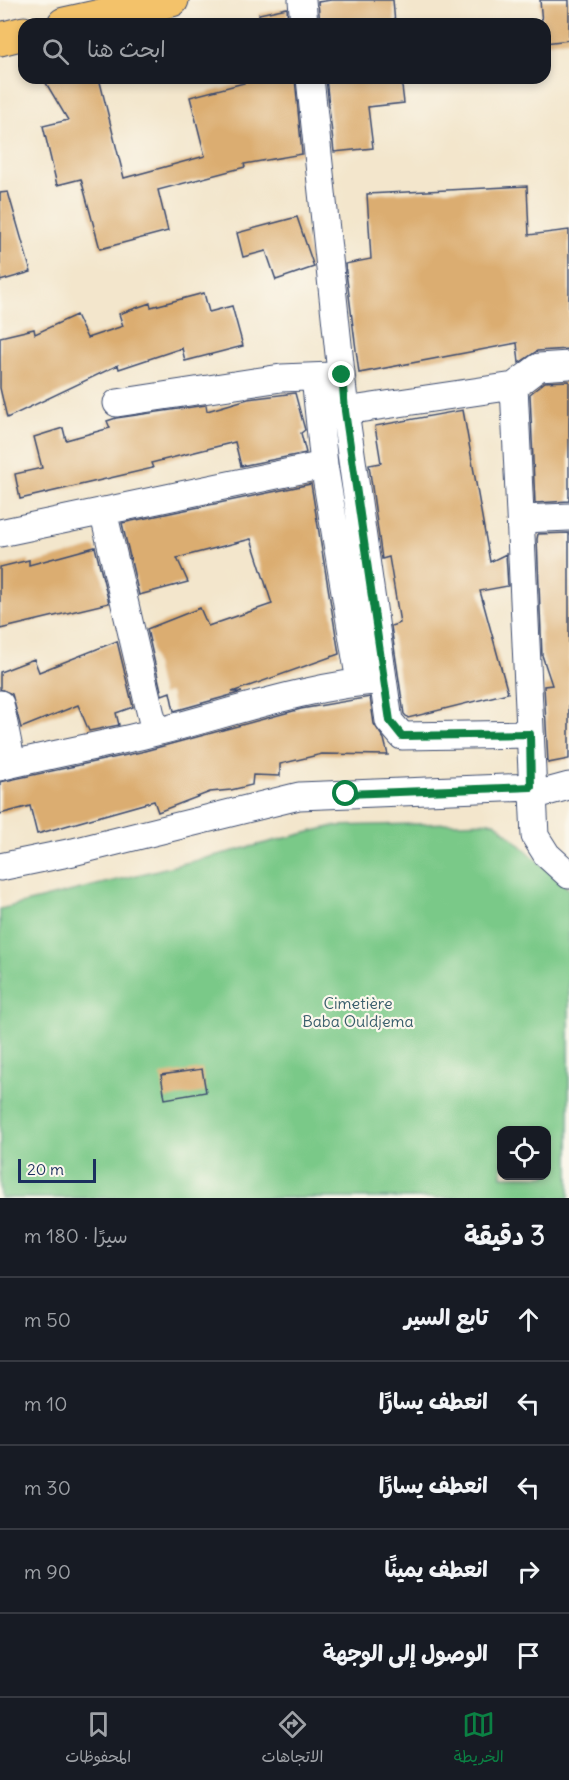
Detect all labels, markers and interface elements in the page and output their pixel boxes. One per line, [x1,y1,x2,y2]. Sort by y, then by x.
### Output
search box [18,18,551,84]
icon: search [39,35,72,68]
text: ابحث هنا [87,35,166,63]
route end [328,361,354,387]
route start [332,780,358,806]
park label: Cimetière Baba Ouldjema [302,993,414,1031]
map controls [497,1126,551,1180]
button: locate [497,1126,551,1180]
scale bar [18,1156,96,1184]
text: 20 m [27,1159,64,1179]
text: 3 دقيقة [464,1219,545,1252]
text: سيرًا · 180 m [24,1223,128,1248]
text: تابع السير [404,1303,488,1331]
icon: ahead [512,1303,545,1336]
text: 50 m [24,1307,71,1332]
text: انعطف يسارًا [379,1387,488,1415]
icon: left [512,1387,545,1420]
text: 10 m [24,1391,67,1416]
text: انعطف يسارًا [379,1471,488,1499]
icon: left [512,1471,545,1504]
text: 30 m [24,1475,71,1500]
text: انعطف يمينًا [385,1555,488,1583]
icon: right [512,1555,545,1588]
text: 90 m [24,1559,71,1584]
text: الوصول إلى الوجهة [323,1639,488,1667]
icon: arrive [512,1639,545,1672]
tab: المحفوظات [65,1708,131,1771]
tab: الاتجاهات [262,1708,323,1771]
tab: الخريطة [454,1708,504,1771]

